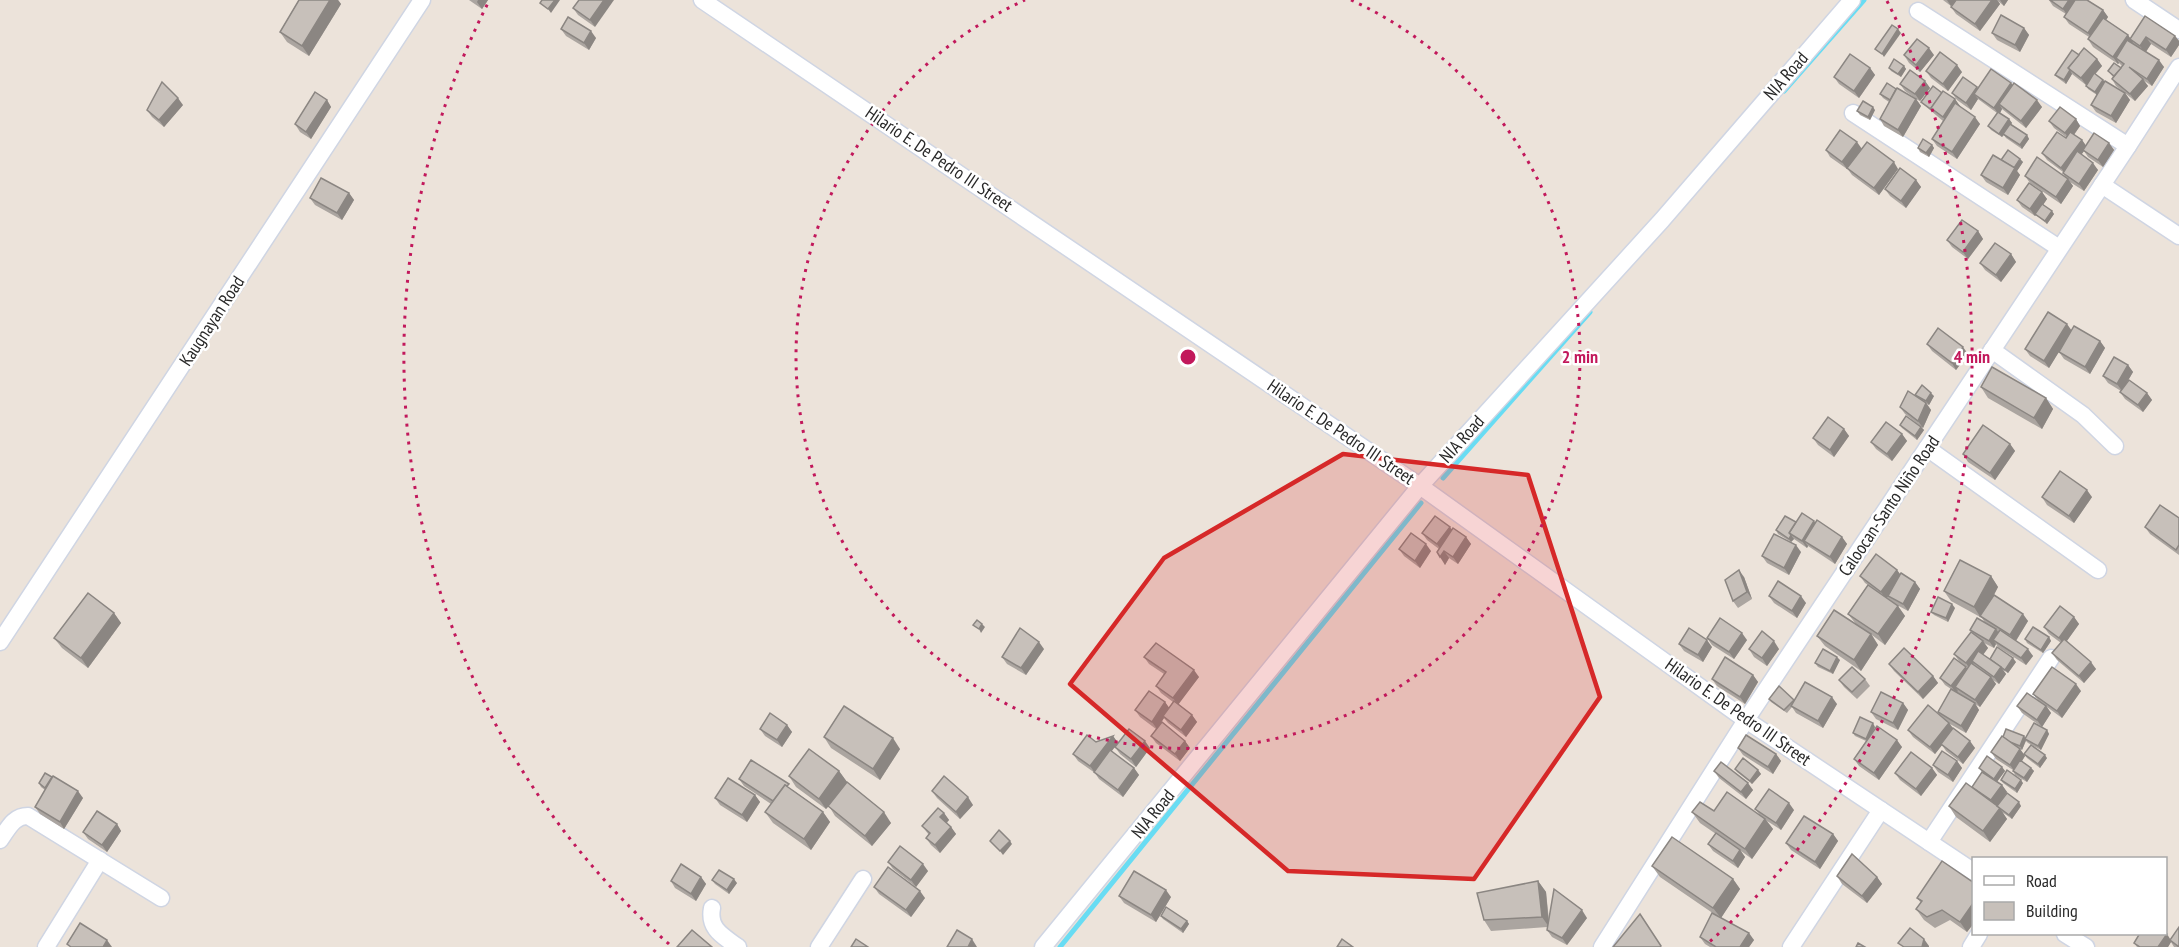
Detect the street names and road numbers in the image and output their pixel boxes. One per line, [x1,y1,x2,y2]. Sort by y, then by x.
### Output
street label: NIA Road [1758,47,1813,104]
street label: Hilario E. De Pedro III Street [861,101,1017,216]
street label: Kaugnayan Road [174,271,249,370]
street label: Hilario E. De Pedro III Street [1263,374,1419,489]
street label: NIA Road [1434,410,1489,467]
street label: Caloocan-Santo Niño Road [1833,431,1944,580]
street label: Hilario E. De Pedro III Street [1661,653,1816,771]
street label: NIA Road [1126,785,1179,843]

